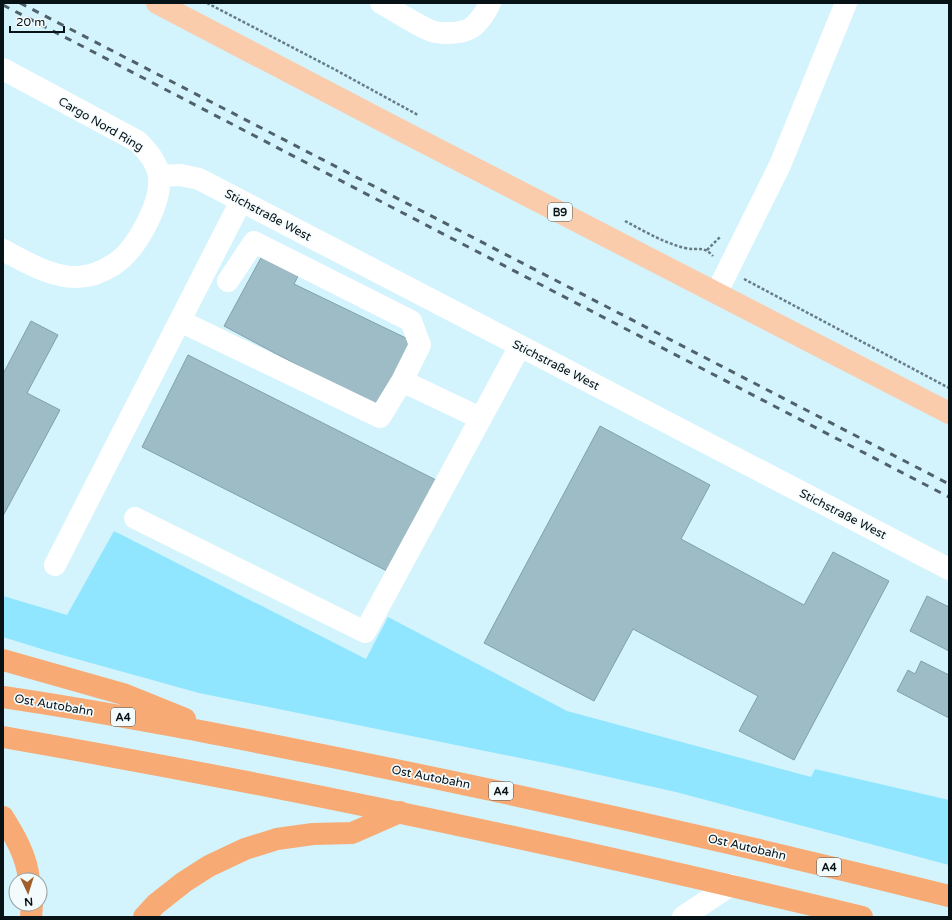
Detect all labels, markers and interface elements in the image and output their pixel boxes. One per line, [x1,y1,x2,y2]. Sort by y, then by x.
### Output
scale bar [10,8,64,34]
text: 20 m [16,15,45,29]
street label: Cargo Nord Ring [56,94,146,154]
street label: Stichstraße West [222,186,314,244]
road number: B9 [548,203,572,221]
street label: Stichstraße West [510,337,602,393]
street label: Stichstraße West [797,486,889,542]
street label: Ost Autobahn [13,691,95,719]
road number: A4 [111,708,135,726]
street label: Ost Autobahn [390,763,472,791]
road number: A4 [489,782,513,800]
street label: Ost Autobahn [706,831,788,863]
road number: A4 [817,858,841,876]
north arrow [8,872,48,912]
text: N [24,895,34,908]

